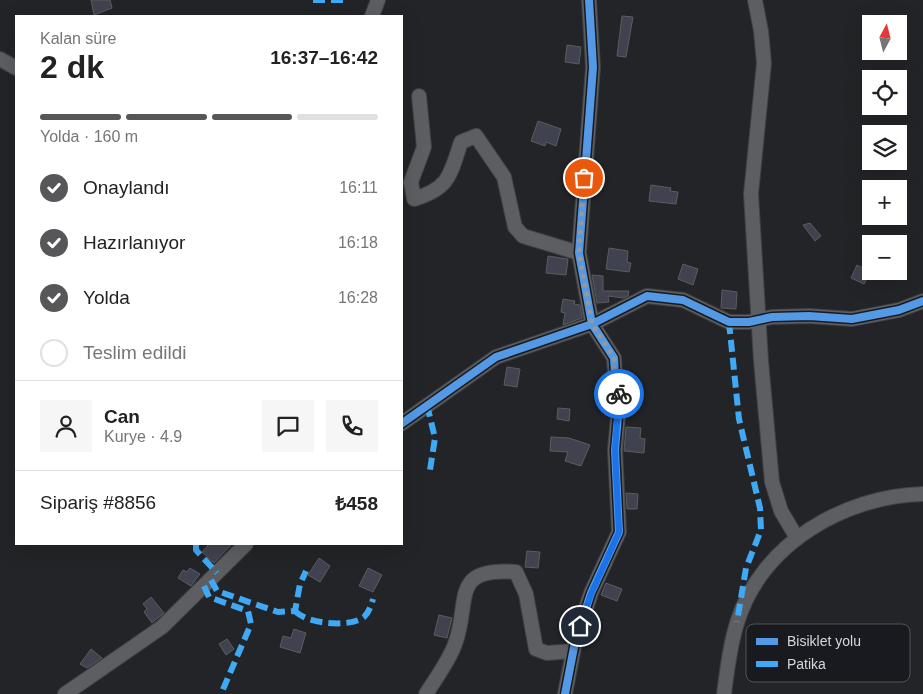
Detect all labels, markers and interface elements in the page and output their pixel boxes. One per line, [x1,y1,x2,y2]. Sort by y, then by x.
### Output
north arrow [862,15,908,60]
map controls [862,15,907,280]
text: Kalan süre [40,30,117,47]
text: 16:37–16:42 [270,47,378,68]
text: 2 dk [40,49,104,85]
button: locate [862,70,907,115]
button: layers [862,125,907,170]
text: Yolda · 160 m [40,128,138,145]
pin [563,157,605,199]
icon: bag [570,164,598,192]
icon: check [40,174,68,202]
text: Onaylandı [83,177,170,198]
text: 16:11 [339,179,378,196]
button: + [862,180,907,225]
icon: check [40,229,68,257]
text: Hazırlanıyor [83,232,185,253]
text: 16:18 [338,234,378,251]
button: − [862,235,907,280]
icon: check [40,284,68,312]
text: Yolda [83,287,130,308]
text: 16:28 [338,289,378,306]
text: Teslim edildi [83,342,186,363]
courier [594,369,644,419]
icon: bike [605,380,633,408]
button: person [40,400,92,452]
button: chat [262,400,314,452]
button: phone [326,400,378,452]
text: Can [104,406,140,427]
text: Kurye · 4.9 [104,428,182,445]
text: Sipariş #8856 [40,492,156,513]
text: ₺458 [335,493,378,514]
pin [559,605,601,647]
icon: home [566,612,594,640]
legend [746,624,910,682]
text: Bisiklet yolu [787,633,861,649]
text: Patika [787,656,826,672]

